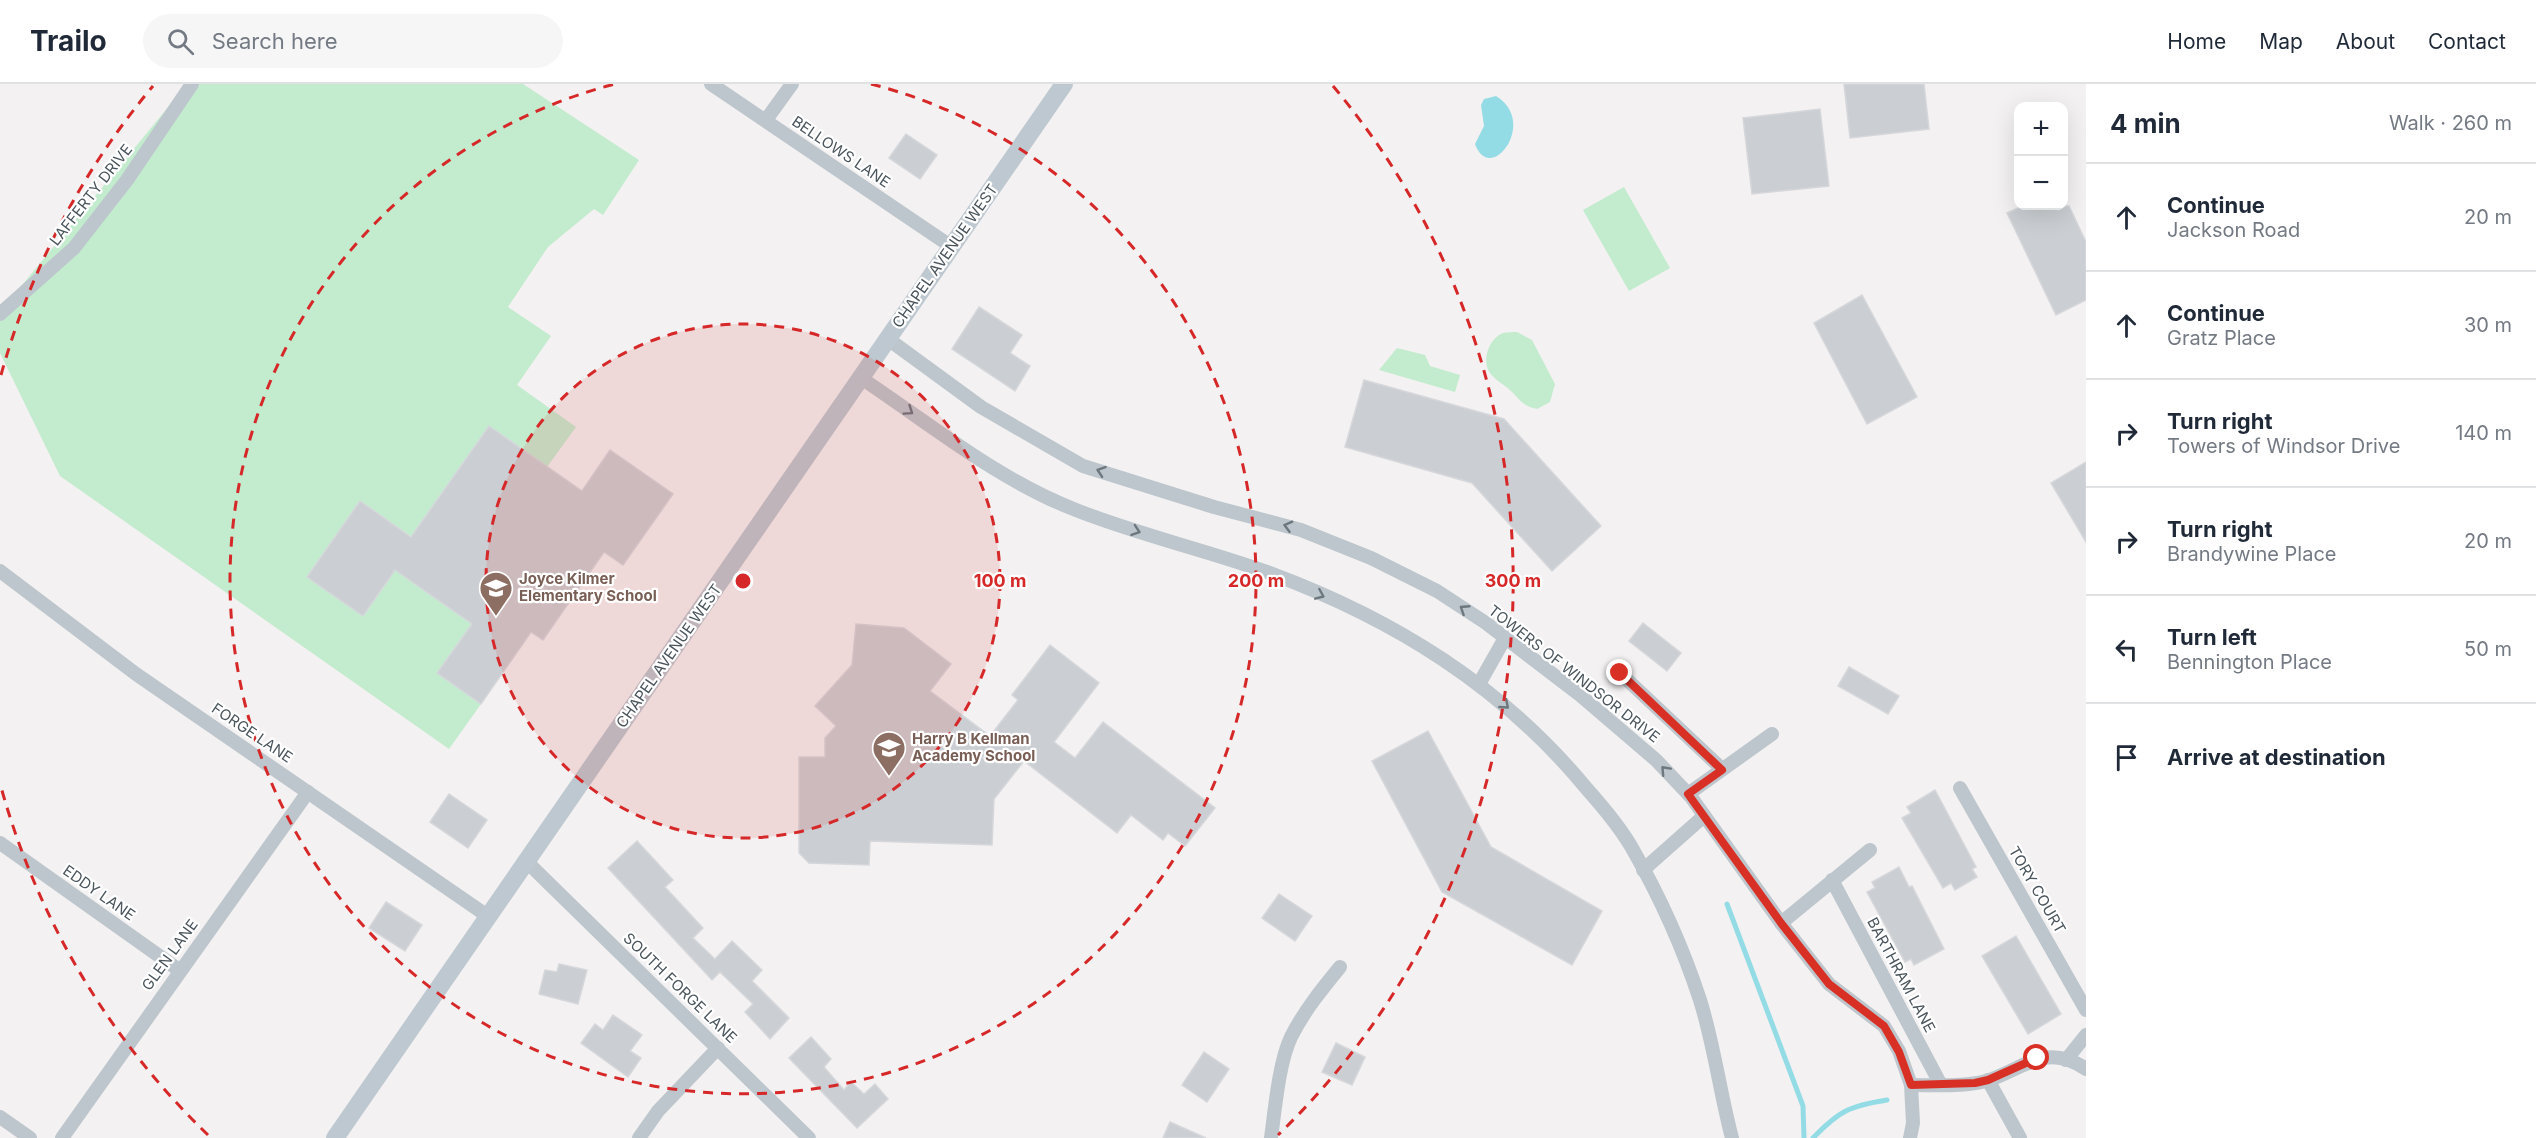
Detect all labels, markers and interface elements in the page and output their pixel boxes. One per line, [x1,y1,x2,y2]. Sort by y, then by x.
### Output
search box [143,14,563,68]
text: Trailo [30,24,107,58]
icon: search [164,25,197,58]
text: Search here [212,28,338,54]
text: Home [2167,29,2226,54]
text: Map [2259,29,2303,54]
text: About [2336,29,2395,54]
text: Contact [2428,29,2506,54]
map controls [2014,102,2068,210]
button: + [2014,102,2068,156]
text: 4 min [2110,108,2181,139]
text: Walk · 260 m [2389,111,2512,135]
street label: BELLOWS LANE [788,112,894,192]
street label: LAFFERTY DRIVE [45,140,136,249]
button: − [2014,156,2068,210]
street label: CHAPEL AVENUE WEST [888,180,1001,331]
text: Continue [2167,192,2265,218]
icon: ahead [2110,201,2143,234]
text: 20 m [2464,205,2512,229]
text: Jackson Road [2167,218,2300,242]
text: Continue [2167,300,2265,326]
icon: ahead [2110,309,2143,342]
text: 30 m [2464,313,2512,337]
text: Gratz Place [2167,326,2276,350]
one-way arrow [903,404,914,415]
text: Turn right [2167,408,2273,434]
icon: right [2110,417,2143,450]
text: 140 m [2455,421,2512,445]
text: Towers of Windsor Drive [2167,434,2400,458]
one-way arrow [1096,466,1107,479]
text: Turn right [2167,516,2273,542]
one-way arrow [1283,521,1293,534]
one-way arrow [1130,523,1141,536]
icon: right [2110,525,2143,558]
text: 20 m [2464,529,2512,553]
text: Brandywine Place [2167,542,2337,566]
place label: Joyce Kilmer Elementary School [519,569,657,605]
school or university icon: Joyce Kilmer Elementary School [478,570,514,617]
text: 100 m [974,570,1026,591]
text: 200 m [1228,570,1284,591]
text: 300 m [1485,570,1541,591]
centre of rings [733,571,753,591]
street label: CHAPEL AVENUE WEST [612,580,725,731]
one-way arrow [1314,588,1325,600]
street label: TOWERS OF WINDSOR DRIVE [1485,601,1664,746]
one-way arrow [1460,605,1471,616]
text: Turn left [2167,624,2257,650]
icon: left [2110,633,2143,666]
text: 50 m [2464,637,2512,661]
text: Bennington Place [2167,650,2332,674]
route end [1606,659,1632,685]
one-way arrow [1498,698,1509,709]
street label: FORGE LANE [208,699,296,767]
place label: Harry B Kellman Academy School [912,729,1035,765]
school or university icon: Harry B Kellman Academy School [871,730,907,777]
icon: arrive [2110,741,2143,774]
text: Arrive at destination [2167,744,2386,770]
one-way arrow [1661,766,1672,776]
street label: TORY COURT [2005,843,2070,937]
street label: EDDY LANE [60,861,139,924]
street label: BARTHRAM LANE [1863,914,1940,1036]
street label: GLEN LANE [137,915,202,994]
street label: SOUTH FORGE LANE [619,928,741,1047]
route start [2023,1044,2049,1070]

